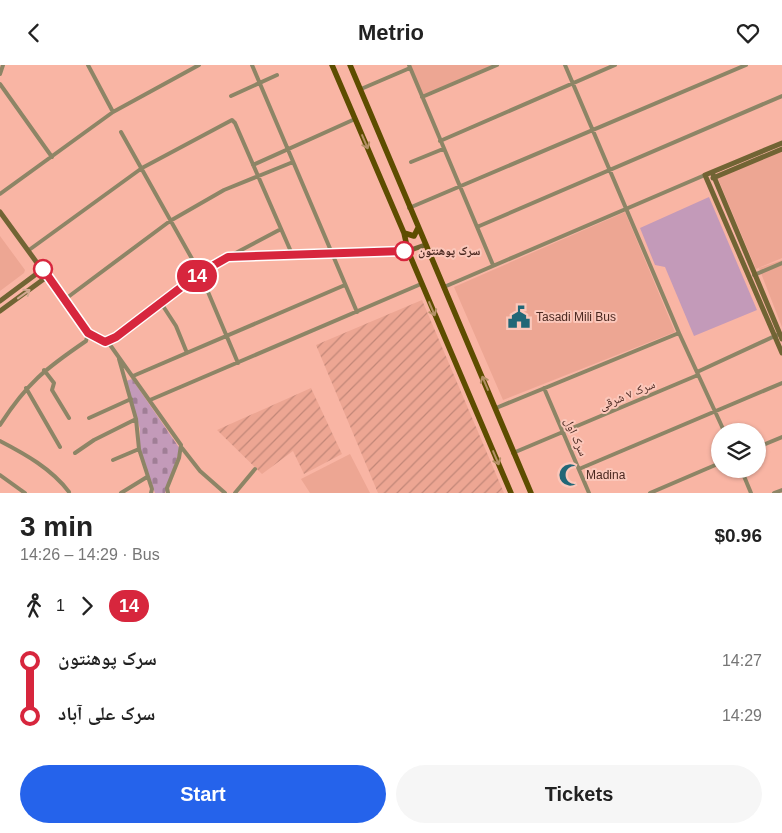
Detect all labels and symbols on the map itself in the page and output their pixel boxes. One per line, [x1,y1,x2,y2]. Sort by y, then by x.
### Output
one-way arrow [360,134,370,149]
marker: سرک پوهنتون [394,241,414,261]
place label: سرک پوهنتون [418,244,480,259]
unlabelled marker [33,259,53,279]
line badge: 14 [174,260,220,292]
one-way arrow [17,289,31,299]
one-way arrow [428,301,437,316]
public building icon: Tasadi Mili Bus [506,304,532,330]
place label: Tasadi Mili Bus [536,310,616,324]
one-way arrow [480,376,489,391]
street label: سرک ۷ شرقی [597,377,657,413]
street label: سرک‌ اول [561,416,591,458]
one-way arrow [491,450,501,465]
mosque icon: Madina [557,462,583,488]
place label: Madina [586,468,626,482]

